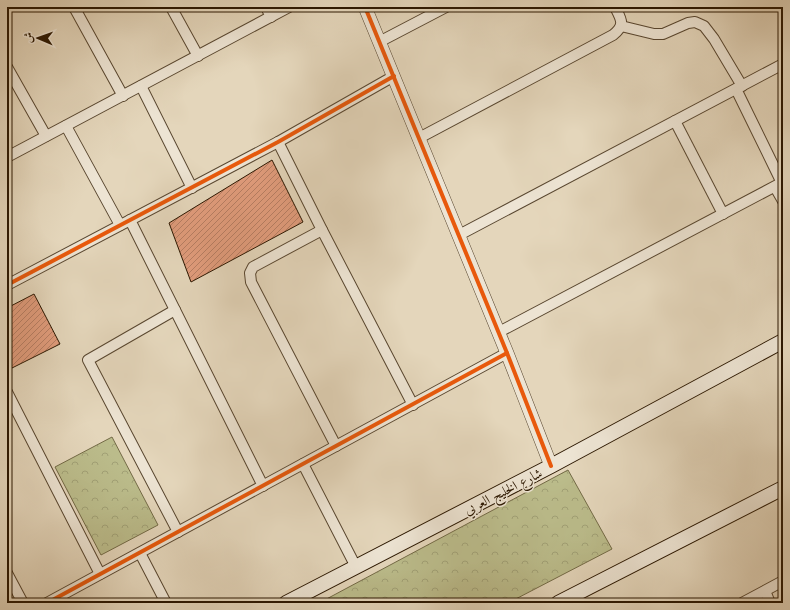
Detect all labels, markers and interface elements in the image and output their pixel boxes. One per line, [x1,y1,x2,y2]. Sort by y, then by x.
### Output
north arrow [18,18,58,58]
text: ش [21,32,35,43]
street label: شارع الخليج العربي [461,464,547,522]

